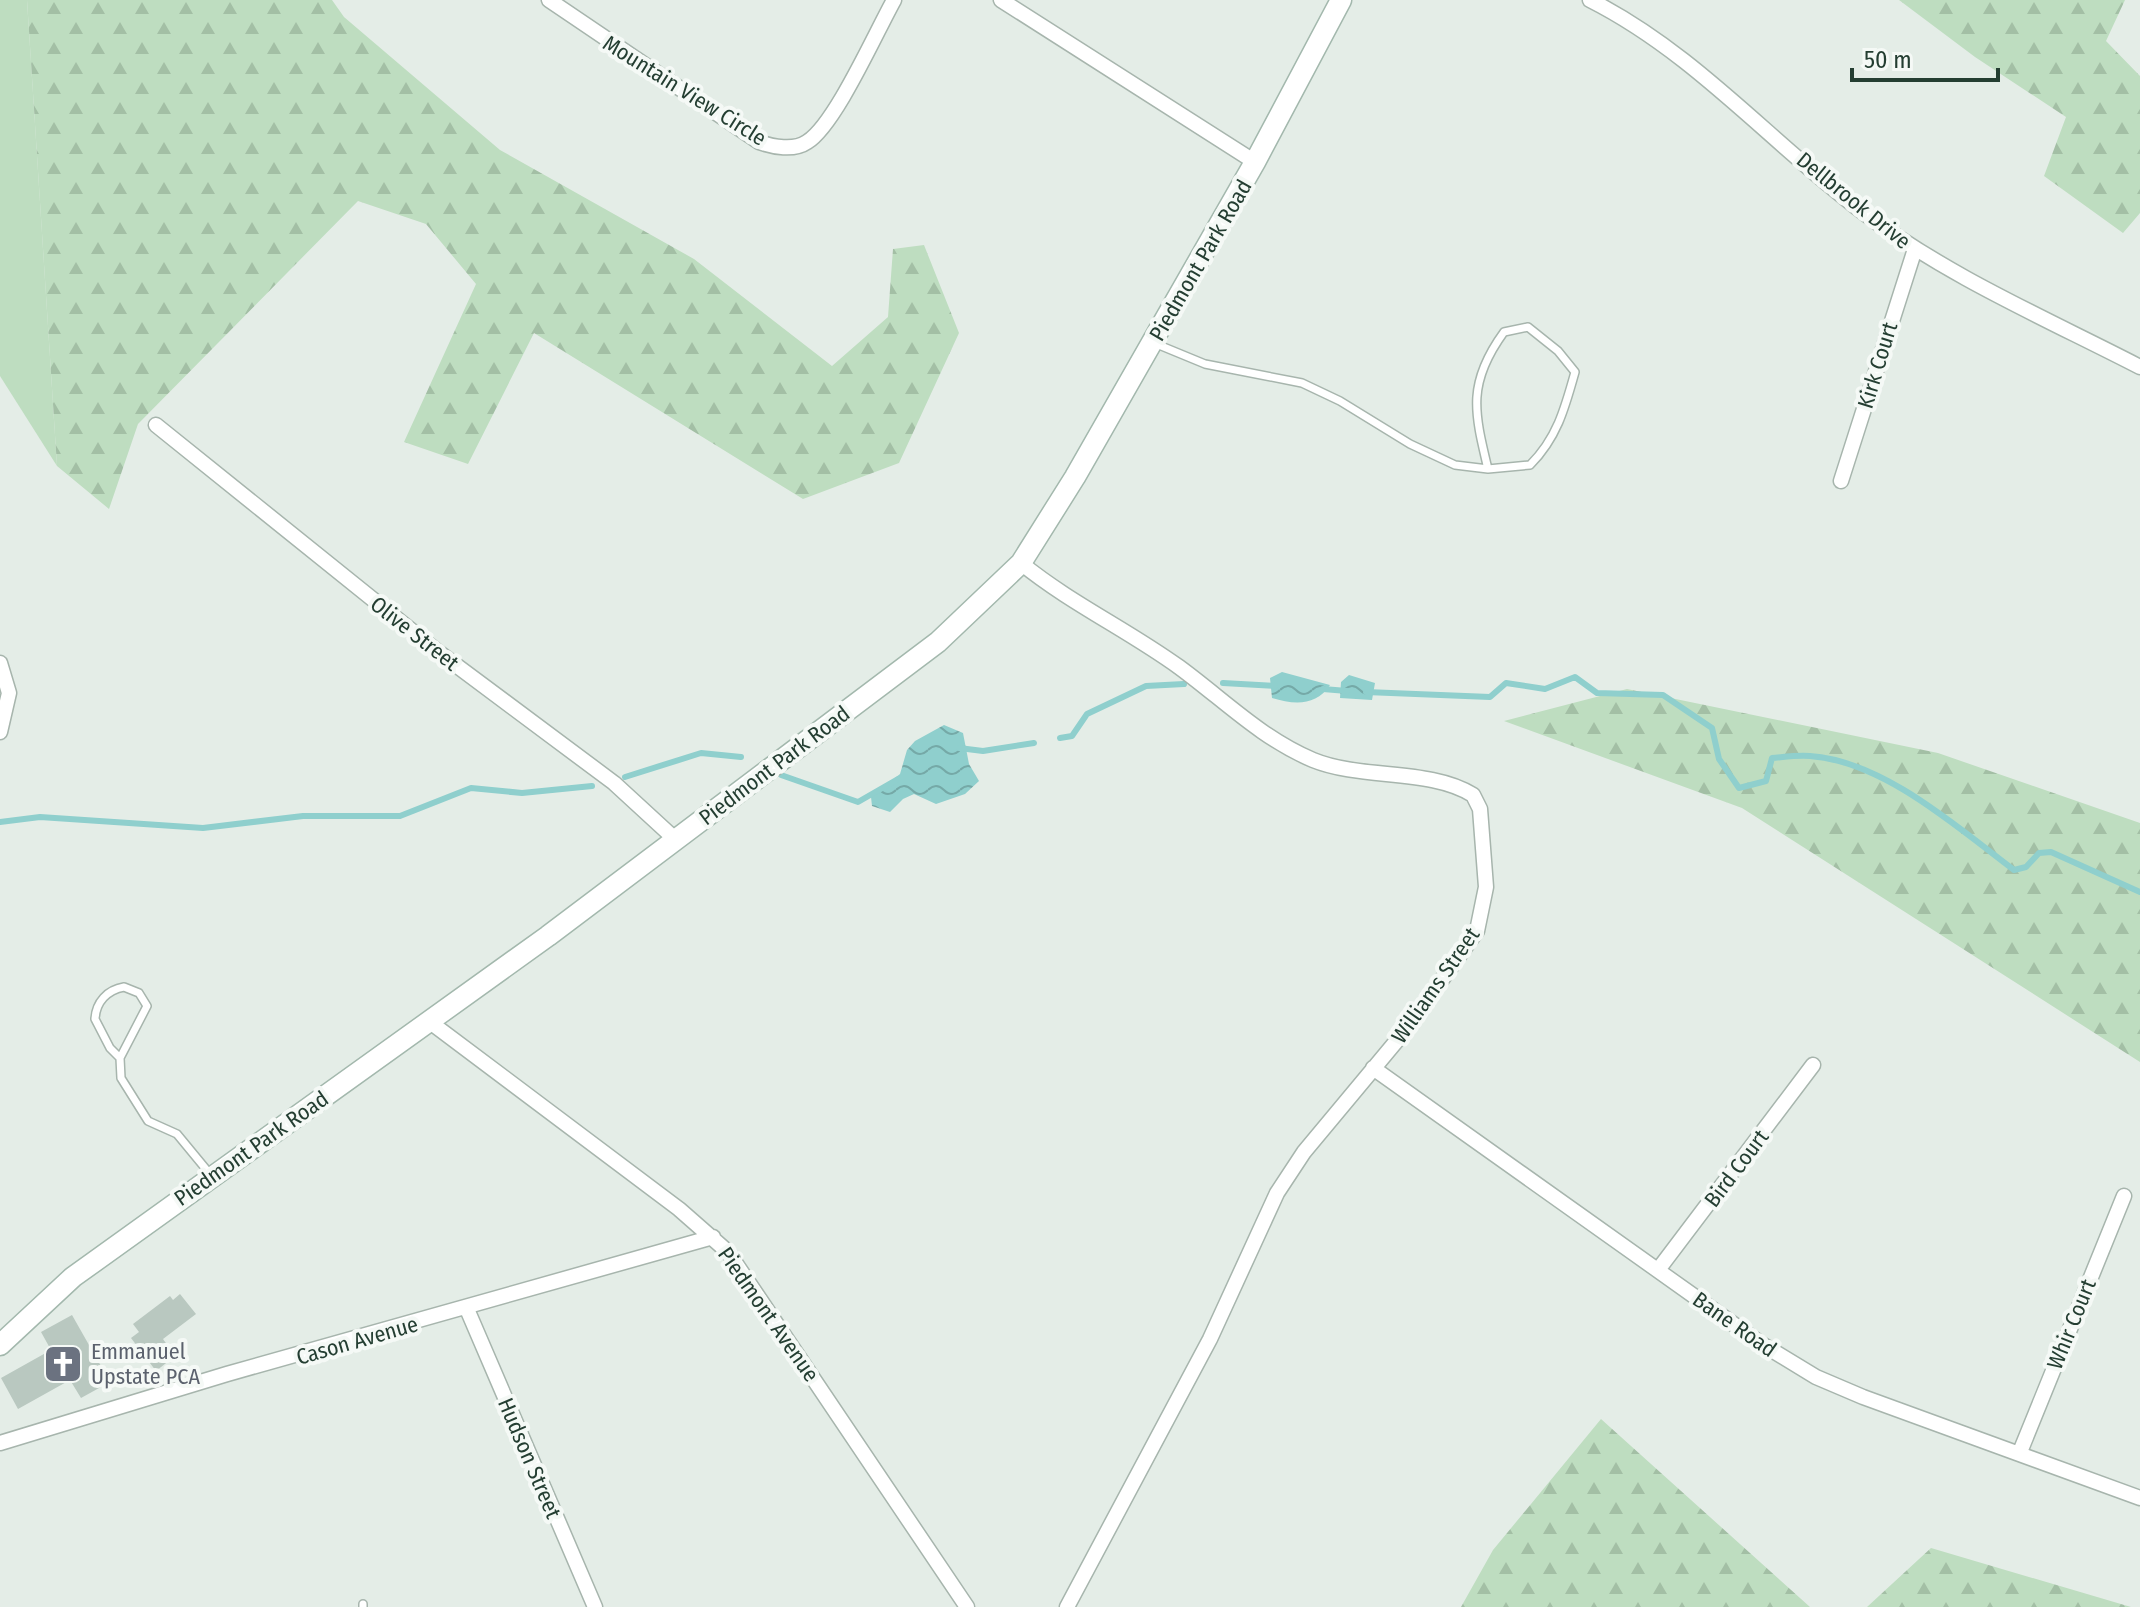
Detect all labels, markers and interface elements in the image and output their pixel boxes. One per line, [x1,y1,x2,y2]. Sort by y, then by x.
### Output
street label: Mountain View Circle [598,29,771,152]
scale bar [1852,32,1998,82]
text: 50 m [1864,46,1912,74]
street label: Dellbrook Drive [1791,146,1916,255]
street label: Piedmont Park Road [1143,175,1258,346]
street label: Kirk Court [1852,318,1904,412]
street label: Olive Street [365,590,465,677]
street label: Piedmont Park Road [693,700,855,831]
street label: Williams Street [1385,921,1486,1049]
street label: Piedmont Park Road [169,1085,334,1212]
street label: Bird Court [1698,1123,1775,1212]
street label: Piedmont Avenue [712,1242,825,1387]
street label: Whir Court [2041,1274,2102,1373]
street label: Bane Road [1688,1286,1782,1363]
street label: Cason Avenue [293,1310,421,1371]
place label: Emmanuel Upstate PCA [91,1338,200,1390]
church icon: Emmanuel Upstate PCA [42,1343,84,1385]
street label: Hudson Street [492,1394,567,1523]

